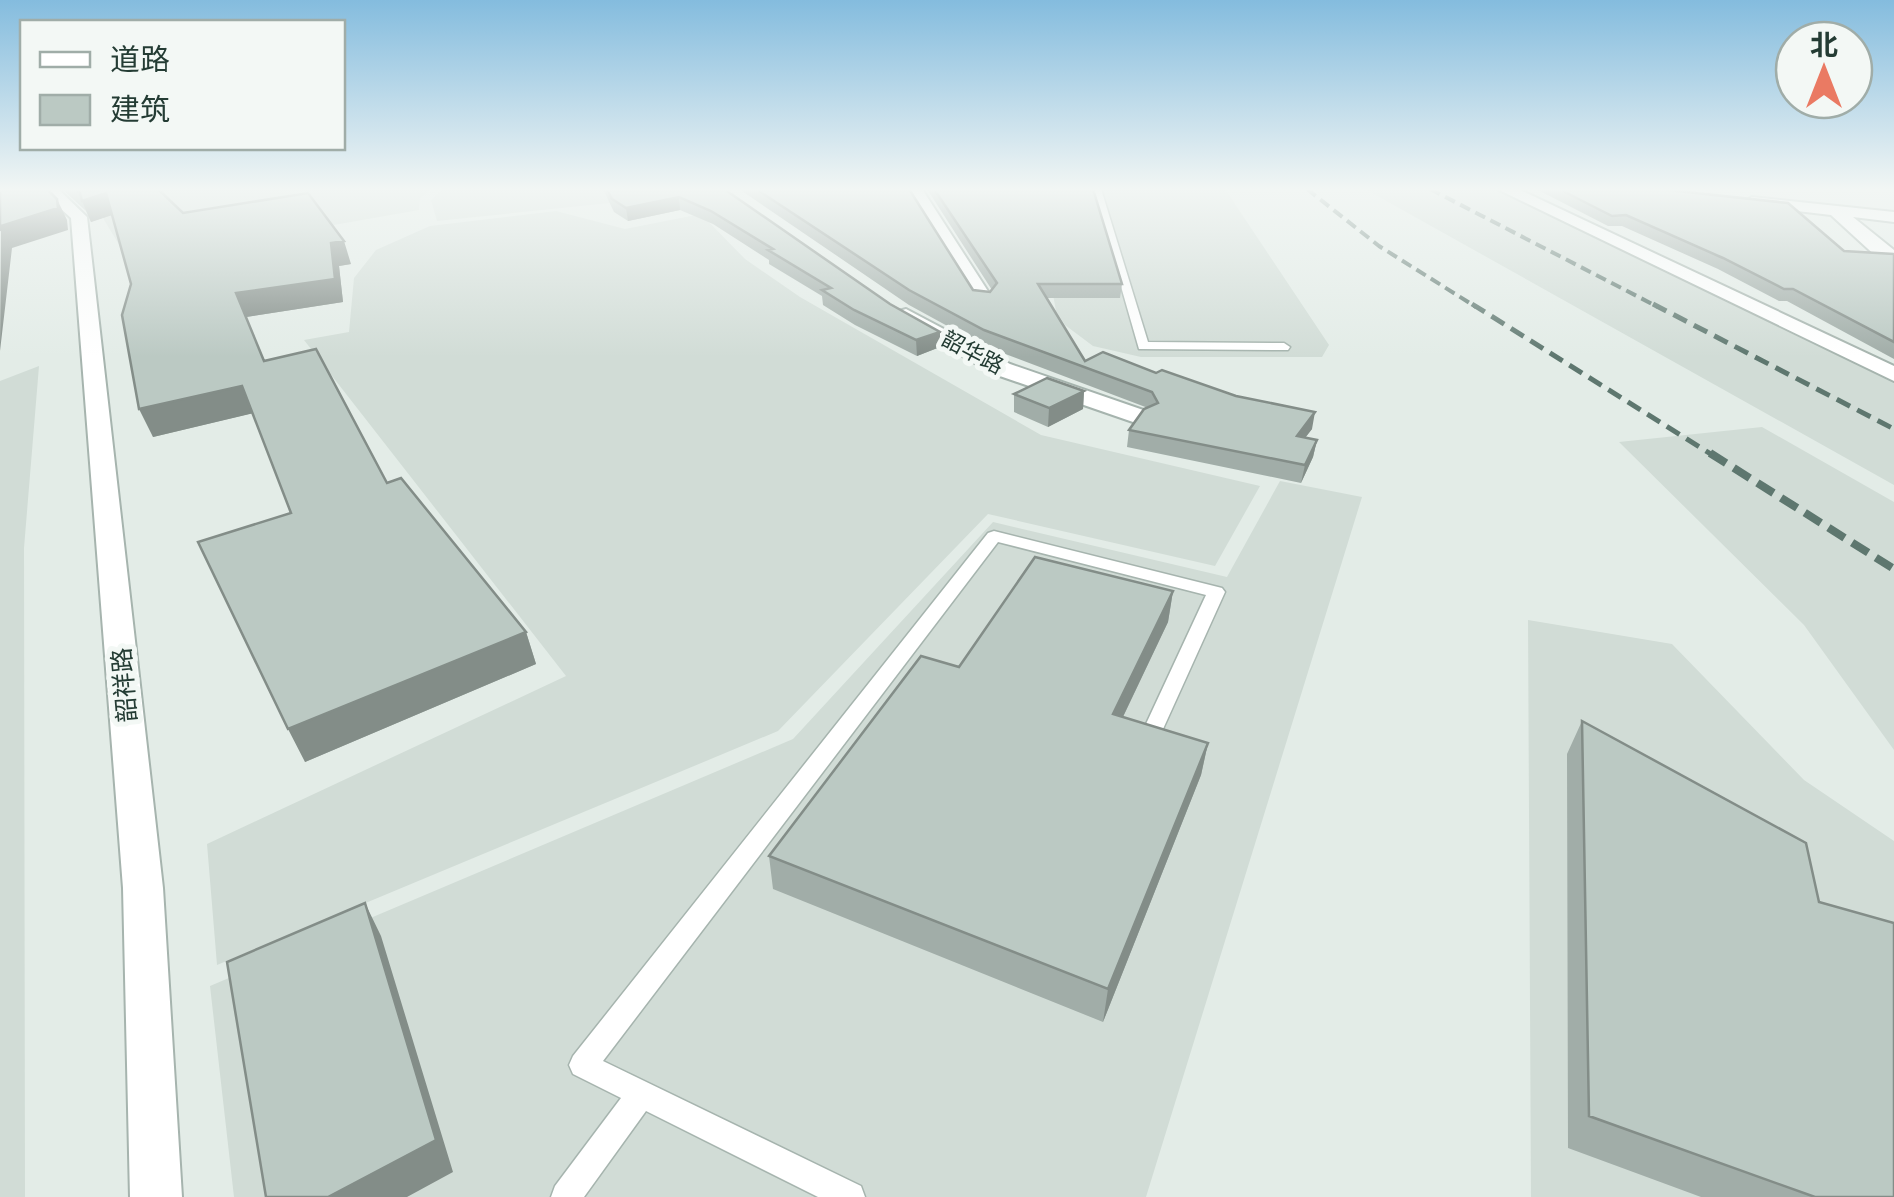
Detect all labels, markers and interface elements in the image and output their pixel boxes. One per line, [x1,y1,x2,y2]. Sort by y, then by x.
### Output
legend [20,20,345,150]
north arrow [1774,20,1874,120]
text: 北 [1810,26,1838,63]
text: 道路 [110,39,170,78]
text: 建筑 [110,89,170,128]
street label: 韶华路 [937,324,1009,380]
street label: 韶祥路 [105,646,143,724]

